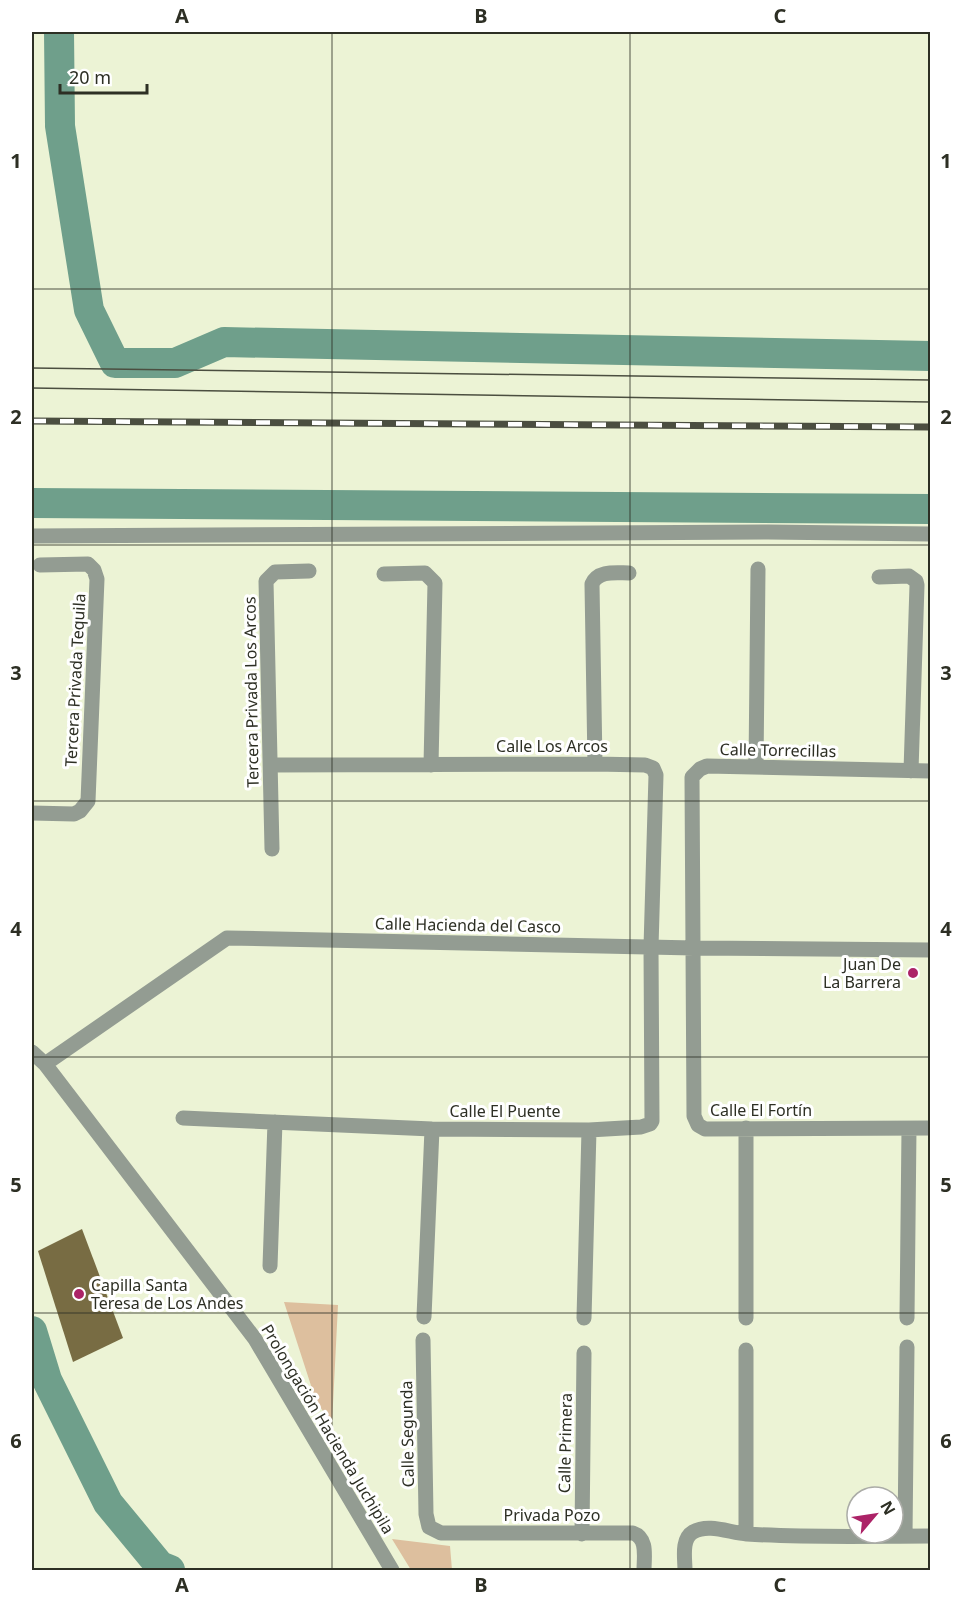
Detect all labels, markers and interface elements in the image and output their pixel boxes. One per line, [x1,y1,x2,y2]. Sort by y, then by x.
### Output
text: A [175,2,189,29]
text: B [474,2,488,29]
text: C [774,2,787,29]
scale bar [60,57,147,95]
text: 20 m [69,65,111,89]
text: 1 [10,147,22,174]
text: 1 [940,147,952,174]
text: 2 [10,403,22,430]
text: 2 [940,403,952,430]
street label: Tercera Privada Tequila [59,593,91,767]
street label: Tercera Privada Los Arcos [238,596,264,788]
text: 3 [10,659,22,686]
text: 3 [940,659,952,686]
street label: Calle Los Arcos [496,735,608,757]
street label: Calle Torrecillas [720,738,836,762]
street label: Calle Hacienda del Casco [375,912,561,938]
text: 4 [10,915,22,942]
text: 4 [940,915,952,942]
place label: Juan De La Barrera [823,953,901,993]
marker: Juan De La Barrera [906,966,920,980]
street label: Calle El Fortín [710,1099,812,1121]
street label: Calle El Puente [450,1100,561,1122]
text: 5 [10,1171,22,1198]
text: 5 [940,1171,952,1198]
place label: Capilla Santa Teresa de Los Andes [91,1274,243,1314]
marker: Capilla Santa Teresa de Los Andes [72,1287,86,1301]
street label: Prolongación Hacienda Juchipila [256,1320,400,1538]
street label: Calle Segunda [395,1380,419,1488]
street label: Calle Primera [553,1393,577,1493]
text: 6 [10,1427,22,1454]
text: 6 [940,1427,952,1454]
north arrow [845,1485,905,1545]
text: N [875,1497,901,1519]
street label: Privada Pozo [504,1504,600,1526]
text: A [175,1571,189,1598]
text: B [474,1571,488,1598]
text: C [774,1571,787,1598]

